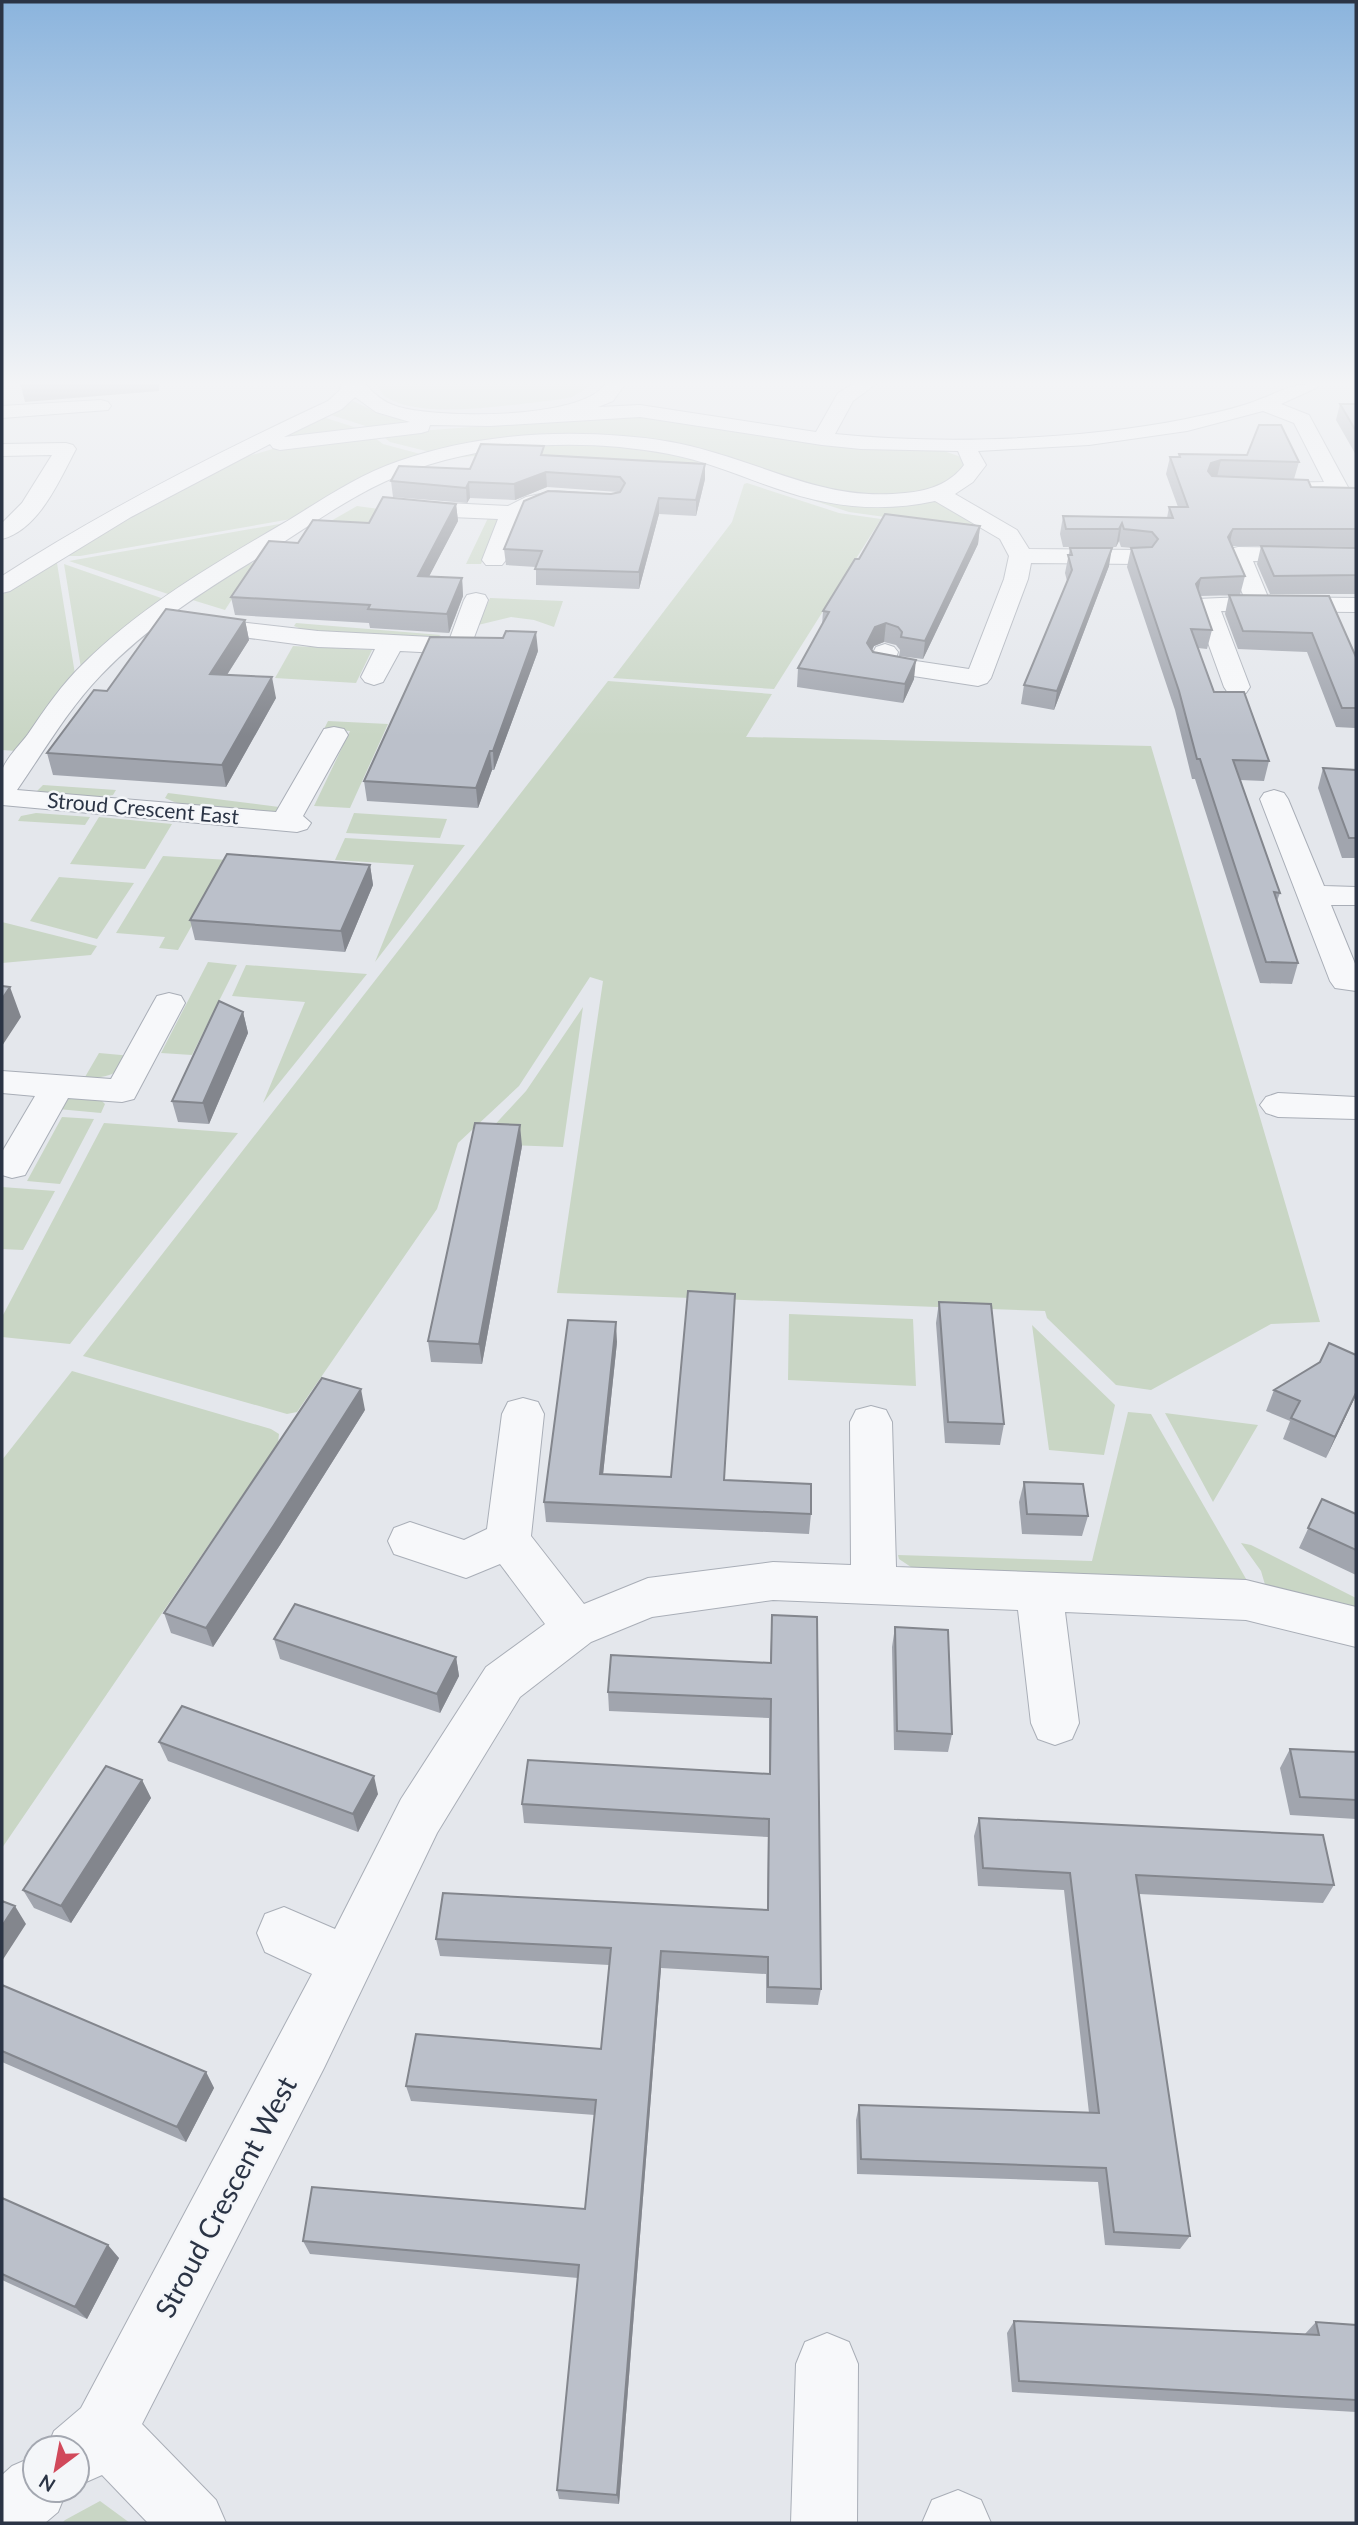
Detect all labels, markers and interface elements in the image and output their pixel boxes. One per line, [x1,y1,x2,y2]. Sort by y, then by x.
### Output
street label: Stroud Crescent East [46,787,240,828]
street label: Stroud Crescent West [147,2070,303,2323]
north arrow [21,2434,91,2504]
text: N [34,2470,59,2497]

